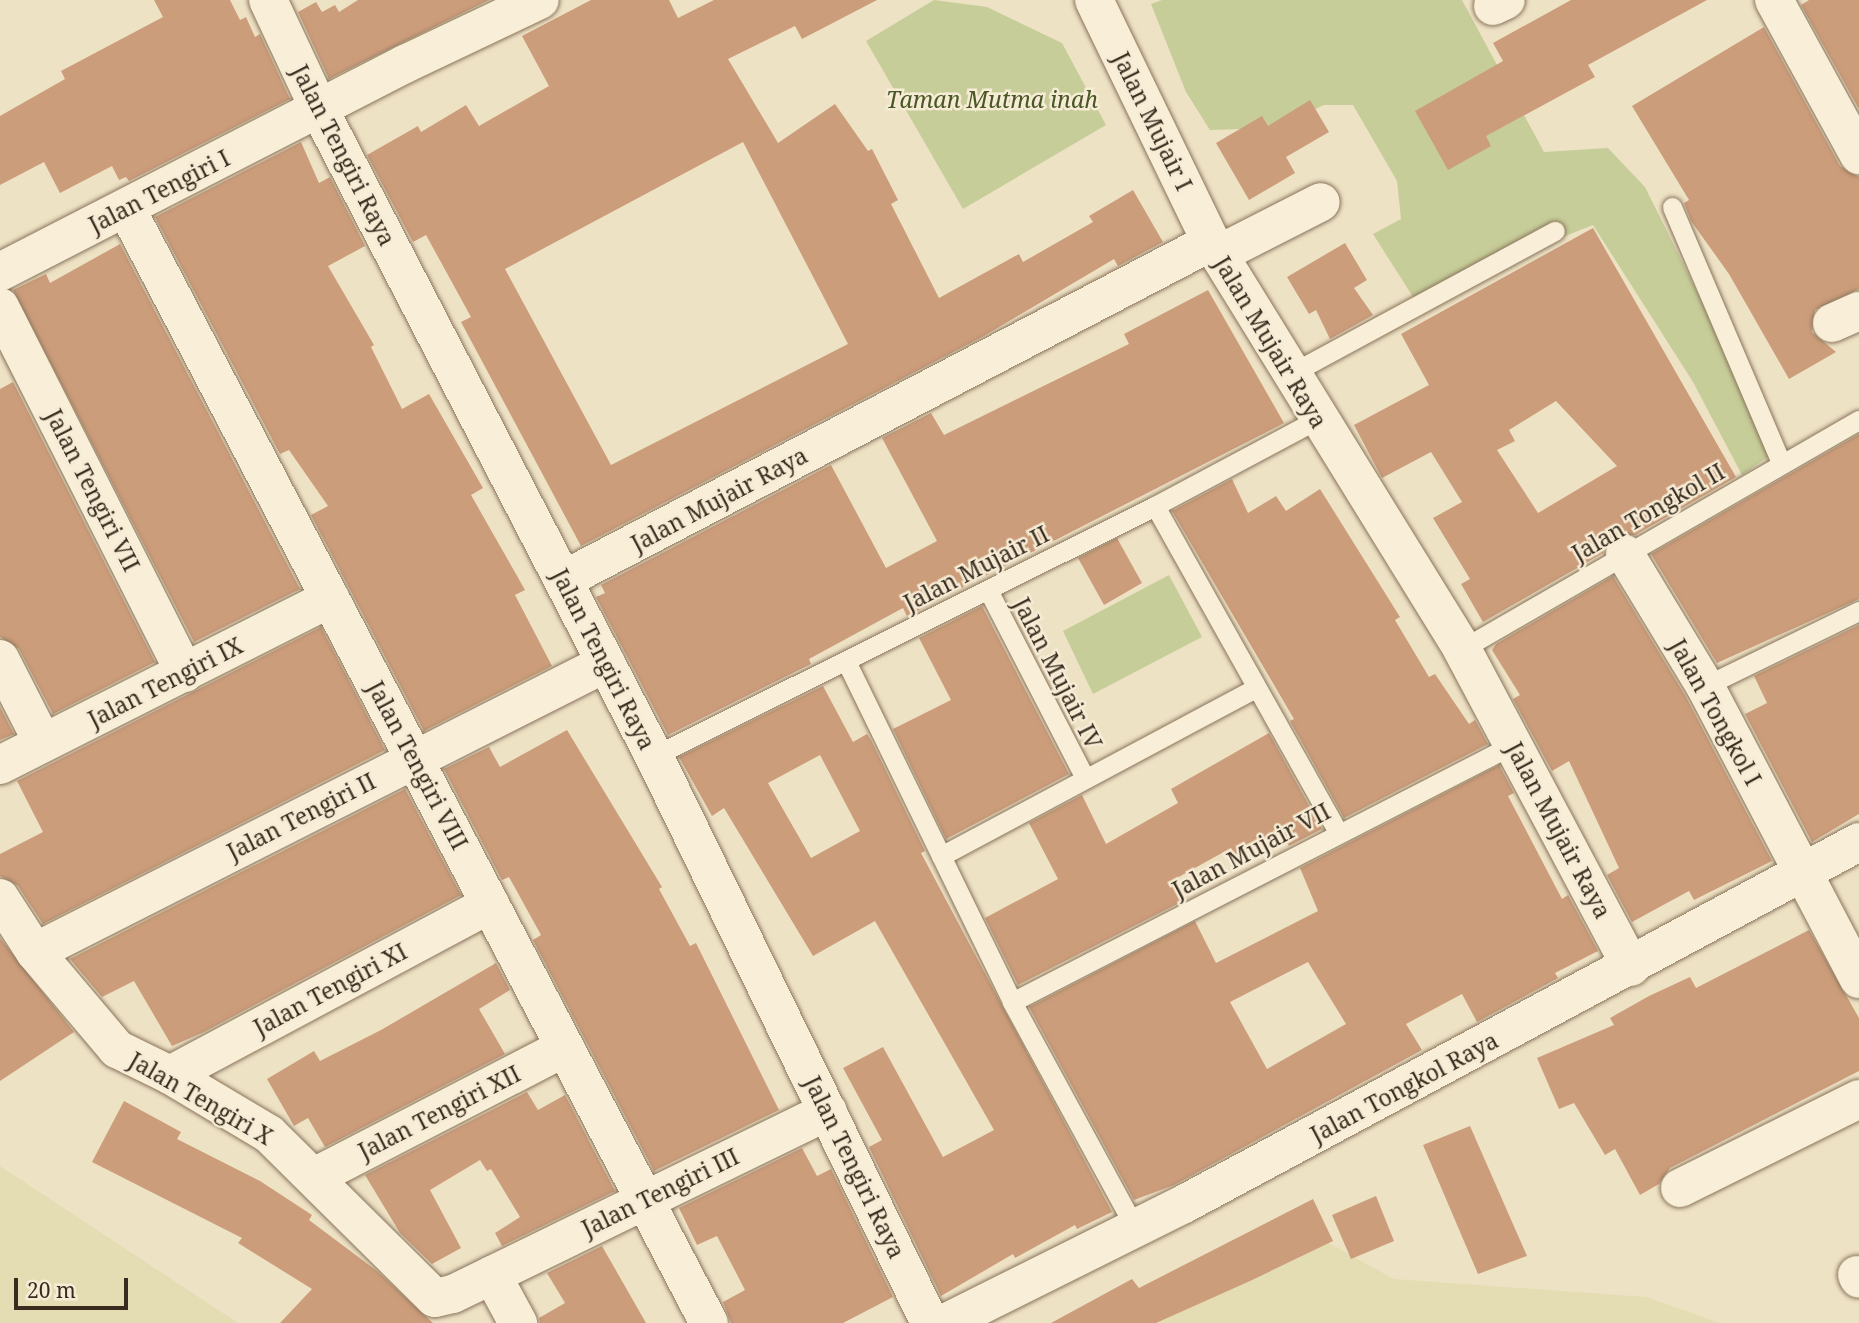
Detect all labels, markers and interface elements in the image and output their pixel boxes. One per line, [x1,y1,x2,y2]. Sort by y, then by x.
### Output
street label: Jalan Mujair I [1108,47,1198,195]
street label: Jalan Tengiri Raya [286,60,402,250]
park label: Taman Mutma inah [886,85,1098,113]
street label: Jalan Tengiri I [84,144,234,238]
street label: Jalan Mujair Raya [1209,251,1333,433]
street label: Jalan Tengiri VII [40,404,146,576]
street label: Jalan Mujair Raya [626,441,812,557]
street label: Jalan Tongkol II [1567,457,1729,567]
street label: Jalan Mujair II [899,520,1053,616]
street label: Jalan Tengiri Raya [546,564,662,754]
street label: Jalan Mujair IV [1008,593,1108,753]
street label: Jalan Tengiri IX [83,631,247,733]
street label: Jalan Tongkol I [1664,634,1768,790]
street label: Jalan Tengiri VIII [362,676,474,854]
street label: Jalan Mujair Raya [1501,737,1617,923]
street label: Jalan Tengiri II [222,767,380,865]
street label: Jalan Mujair VII [1167,797,1335,903]
street label: Jalan Tengiri XI [249,937,411,1041]
street label: Jalan Tongkol Raya [1306,1026,1502,1148]
street label: Jalan Tengiri X [124,1046,278,1150]
street label: Jalan Tengiri XII [353,1059,525,1165]
street label: Jalan Tengiri Raya [799,1071,911,1263]
street label: Jalan Tengiri III [577,1142,743,1242]
scale bar [18,1264,131,1308]
text: 20 m [27,1276,76,1304]

